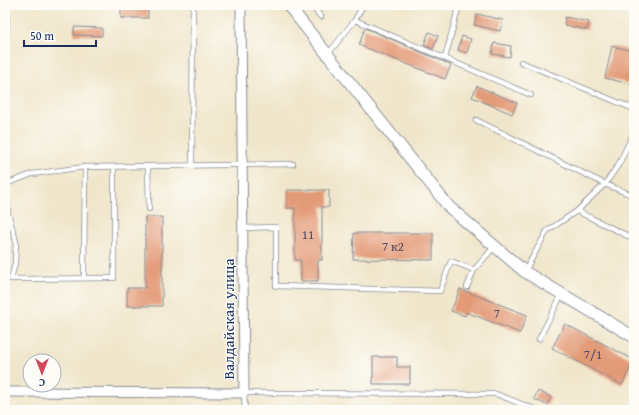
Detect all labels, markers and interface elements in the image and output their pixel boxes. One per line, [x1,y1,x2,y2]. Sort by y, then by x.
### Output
scale bar [24,22,96,48]
text: 50 m [30,27,54,44]
house number: 11 [302,225,314,244]
house number: 7 к2 [382,237,404,256]
street label: Валдайская улица [218,258,239,380]
house number: 7 [494,304,500,323]
house number: 7/1 [584,345,602,364]
north arrow [22,353,62,393]
text: С [39,375,45,391]

